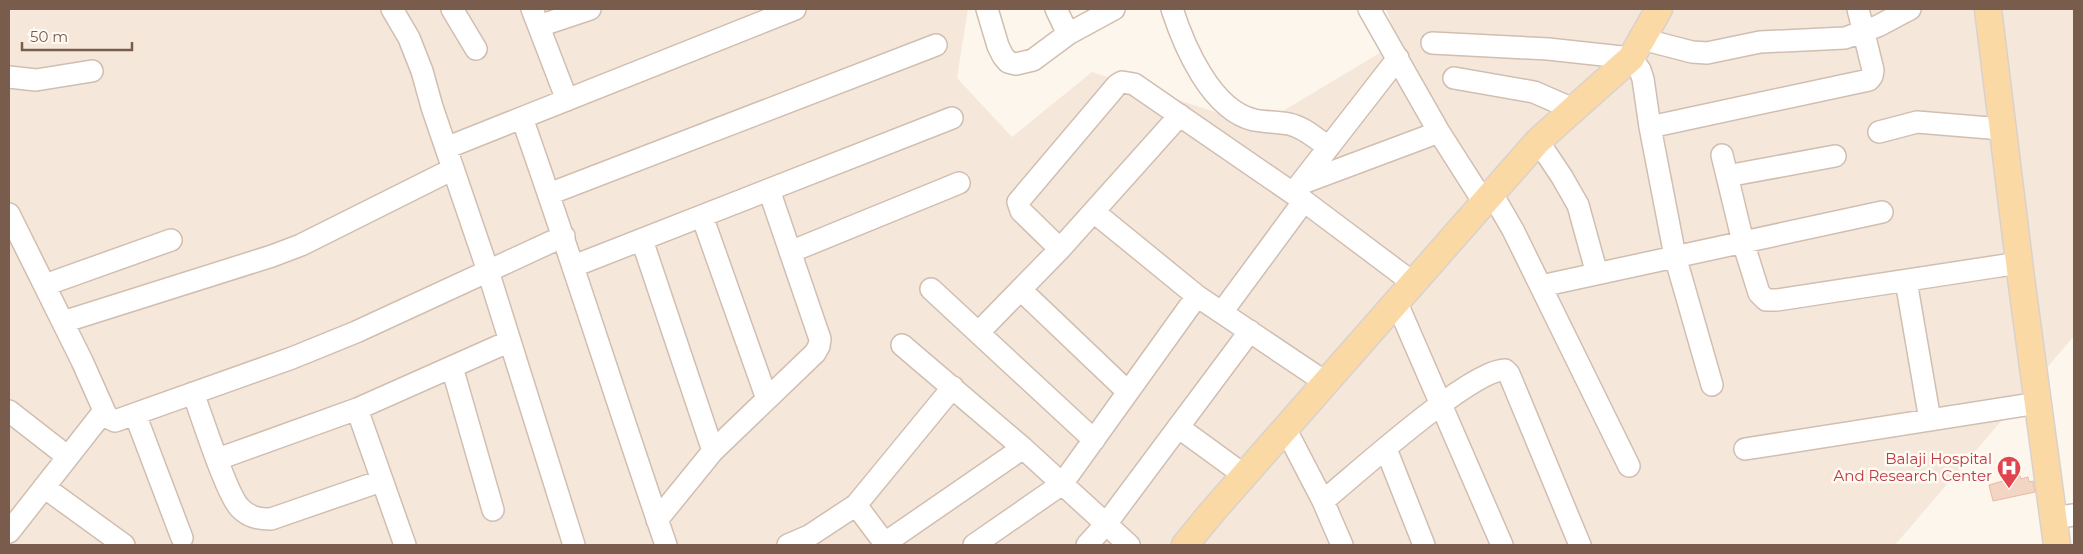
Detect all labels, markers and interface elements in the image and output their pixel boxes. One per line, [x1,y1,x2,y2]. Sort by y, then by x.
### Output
scale bar [22,20,132,52]
text: 50 m [30,27,68,46]
place label: Balaji Hospital And Research Center [1833,449,1992,485]
hospital icon: Balaji Hospital And Research Center [1996,455,2022,489]

